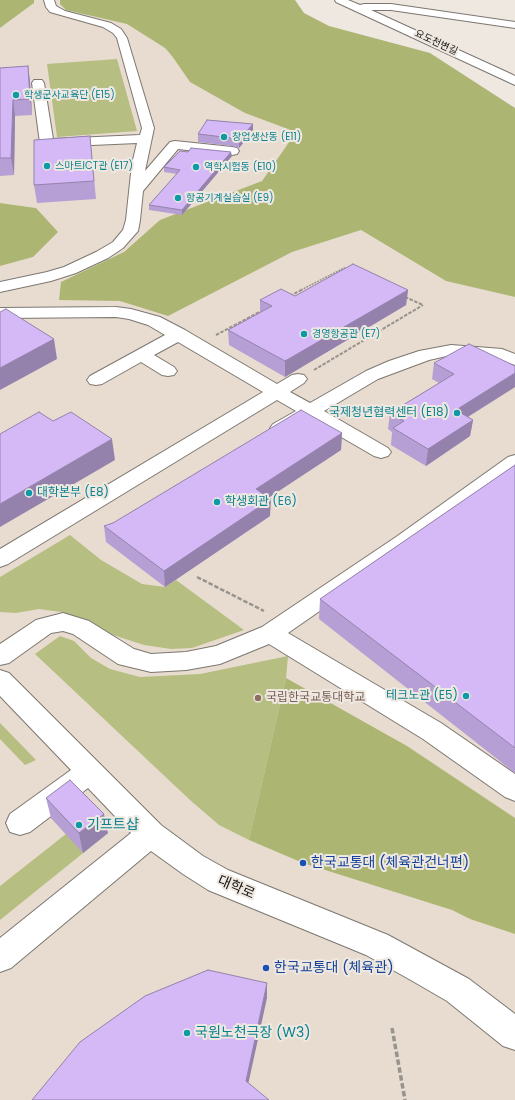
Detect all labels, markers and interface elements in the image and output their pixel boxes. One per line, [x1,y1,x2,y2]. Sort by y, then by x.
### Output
street label: 요도천변길 [413,28,459,58]
place label: 학생군사교육단 (E15) [24,89,115,101]
marker: 학생군사교육단 (E15) [11,90,21,100]
place label: 창업생산동 (E11) [232,131,301,143]
marker: 창업생산동 (E11) [219,132,229,142]
place label: 스마트ICT관 (E17) [55,160,133,172]
marker: 스마트ICT관 (E17) [42,161,52,171]
place label: 역학시험동 (E10) [204,161,276,173]
marker: 역학시험동 (E10) [191,162,201,172]
place label: 항공기계실습실 (E9) [186,192,274,204]
marker: 항공기계실습실 (E9) [173,193,183,203]
place label: 경영항공관 (E7) [312,328,380,340]
marker: 경영항공관 (E7) [299,329,309,339]
place label: 국제청년협력센터 (E18) [329,406,449,420]
marker: 국제청년협력센터 (E18) [452,408,462,418]
place label: 대학본부 (E8) [37,486,109,500]
marker: 대학본부 (E8) [24,488,34,498]
place label: 학생회관 (E6) [225,495,297,509]
marker: 학생회관 (E6) [212,497,222,507]
place label: 테크노관 (E5) [386,689,458,703]
place label: 국립한국교통대학교 [266,691,365,705]
marker: 테크노관 (E5) [461,691,471,701]
marker: 국립한국교통대학교 [253,693,263,703]
place label: 기프트샵 [87,817,139,833]
marker: 기프트샵 [74,820,84,830]
place label: 한국교통대 (체육관건너편) [311,855,469,871]
marker: 한국교통대 (체육관건너편) [298,858,308,868]
street label: 대학로 [215,873,257,903]
place label: 한국교통대 (체육관) [274,960,393,976]
marker: 한국교통대 (체육관) [261,963,271,973]
place label: 국원노천극장 (W3) [195,1025,311,1041]
marker: 국원노천극장 (W3) [182,1028,192,1038]

